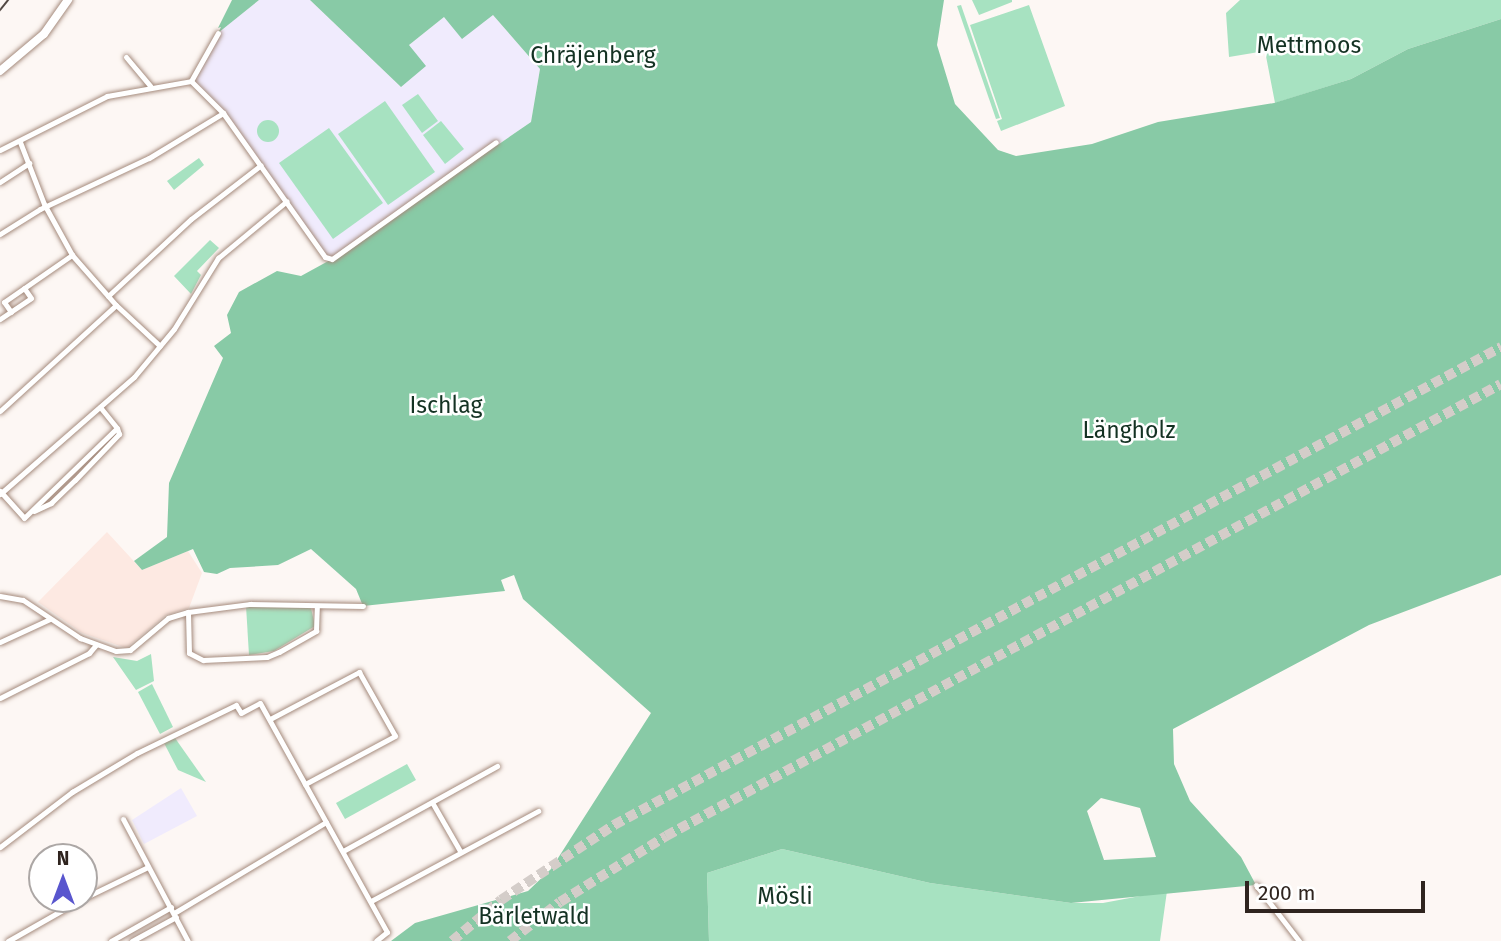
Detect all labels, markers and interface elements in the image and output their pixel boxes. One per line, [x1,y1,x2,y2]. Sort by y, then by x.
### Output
park label: Mettmoos [1257,31,1361,59]
park label: Chräjenberg [530,41,656,69]
park label: Ischlag [410,391,482,419]
park label: Längholz [1082,416,1176,444]
north arrow [28,843,98,913]
text: N [57,847,69,870]
scale bar [1249,867,1429,911]
text: 200 m [1258,880,1315,906]
park label: Mösli [757,882,813,910]
park label: Bärletwald [478,902,590,930]

